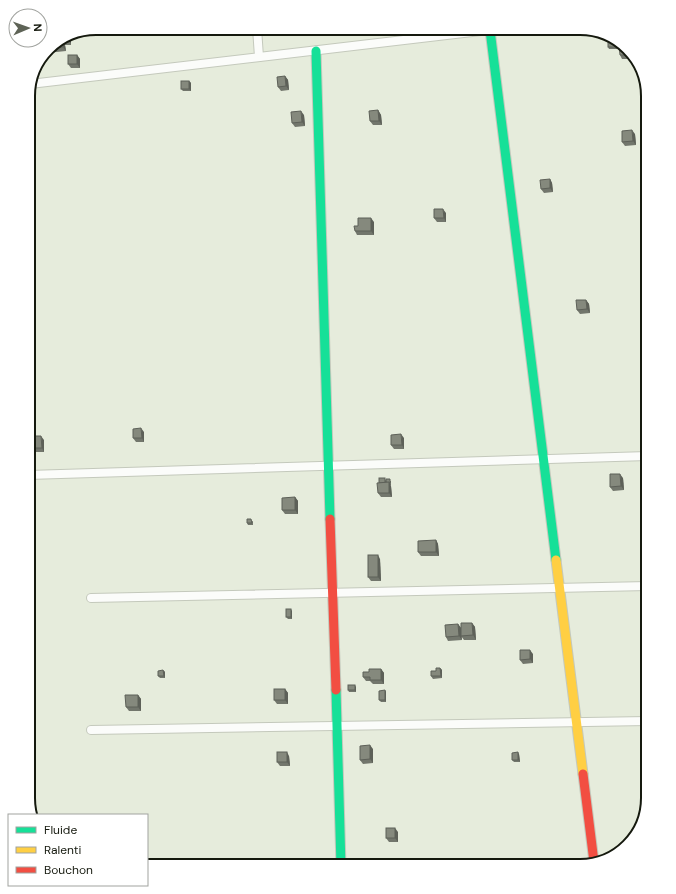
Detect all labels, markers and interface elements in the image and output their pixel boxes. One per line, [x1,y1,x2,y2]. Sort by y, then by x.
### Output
north arrow [8,8,48,48]
text: N [31,23,45,32]
legend [8,814,148,886]
text: Fluide [44,822,77,838]
text: Ralenti [44,842,82,858]
text: Bouchon [44,862,93,878]

